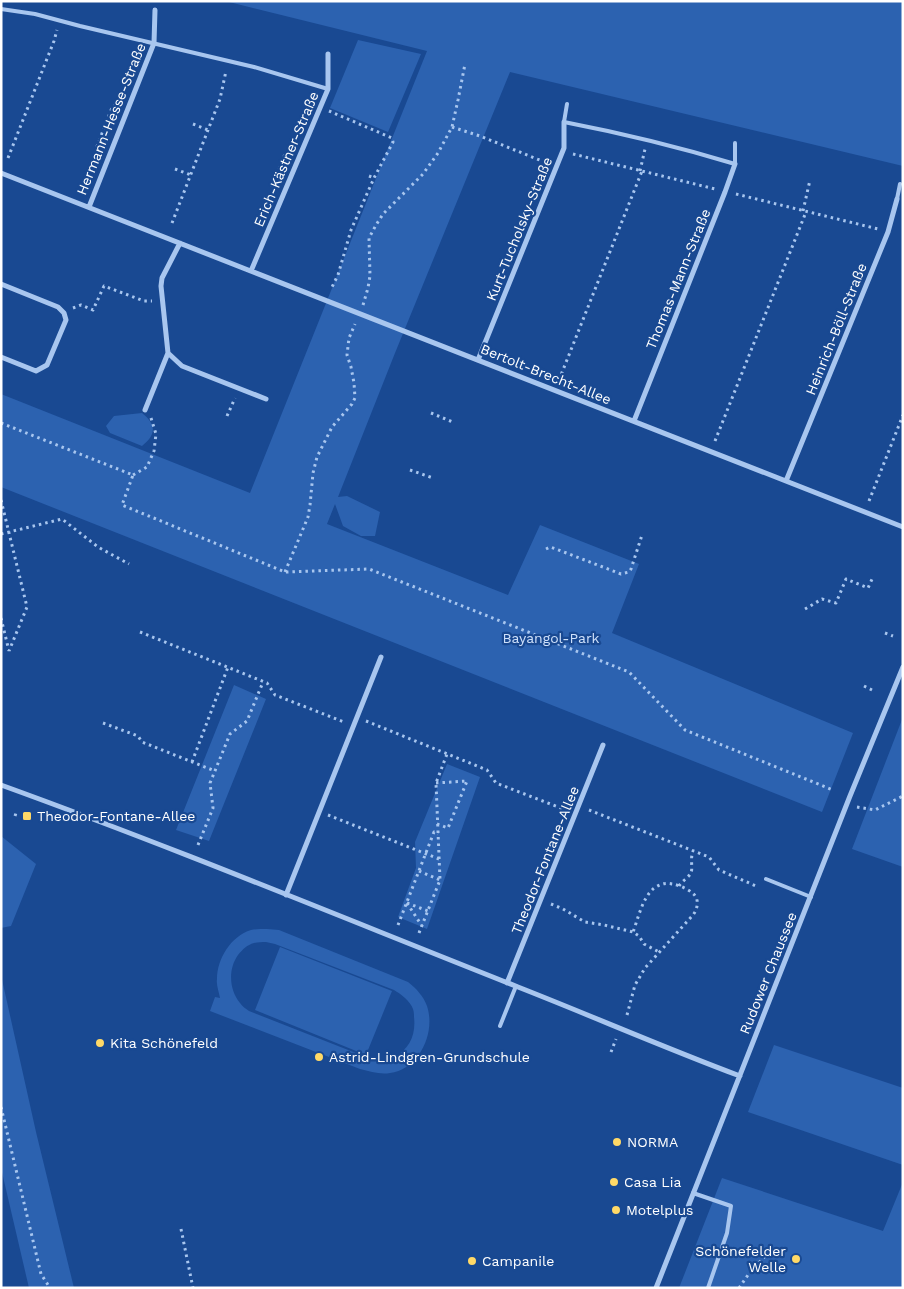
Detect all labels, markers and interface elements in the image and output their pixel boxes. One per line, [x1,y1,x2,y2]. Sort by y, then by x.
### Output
street label: Hermann-Hesse-Straße [73,41,149,197]
street label: Erich-Kästner-Straße [250,89,322,229]
street label: Kurt-Tucholsky-Straße [483,155,555,303]
street label: Thomas-Mann-Straße [642,206,714,352]
street label: Heinrich-Böll-Straße [802,261,870,397]
street label: Bertolt-Brecht-Allee [478,341,614,407]
park label: Bayangol-Park [502,630,600,646]
street label: Theodor-Fontane-Allee [508,784,582,936]
place label: Theodor-Fontane-Allee [37,808,195,824]
marker: Theodor-Fontane-Allee [21,810,33,822]
street label: Rudower Chaussee [736,910,800,1036]
place label: Kita Schönefeld [110,1035,218,1051]
marker: Kita Schönefeld [94,1037,106,1049]
place label: Astrid-Lindgren-Grundschule [329,1049,530,1065]
marker: Astrid-Lindgren-Grundschule [313,1051,325,1063]
place label: NORMA [627,1134,678,1150]
marker: NORMA [611,1136,623,1148]
place label: Casa Lia [624,1174,681,1190]
marker: Casa Lia [608,1176,620,1188]
place label: Motelplus [626,1202,693,1218]
marker: Motelplus [610,1204,622,1216]
place label: Schönefelder Welle [695,1243,786,1275]
place label: Campanile [482,1253,554,1269]
marker: Schönefelder Welle [790,1253,802,1265]
marker: Campanile [466,1255,478,1267]

